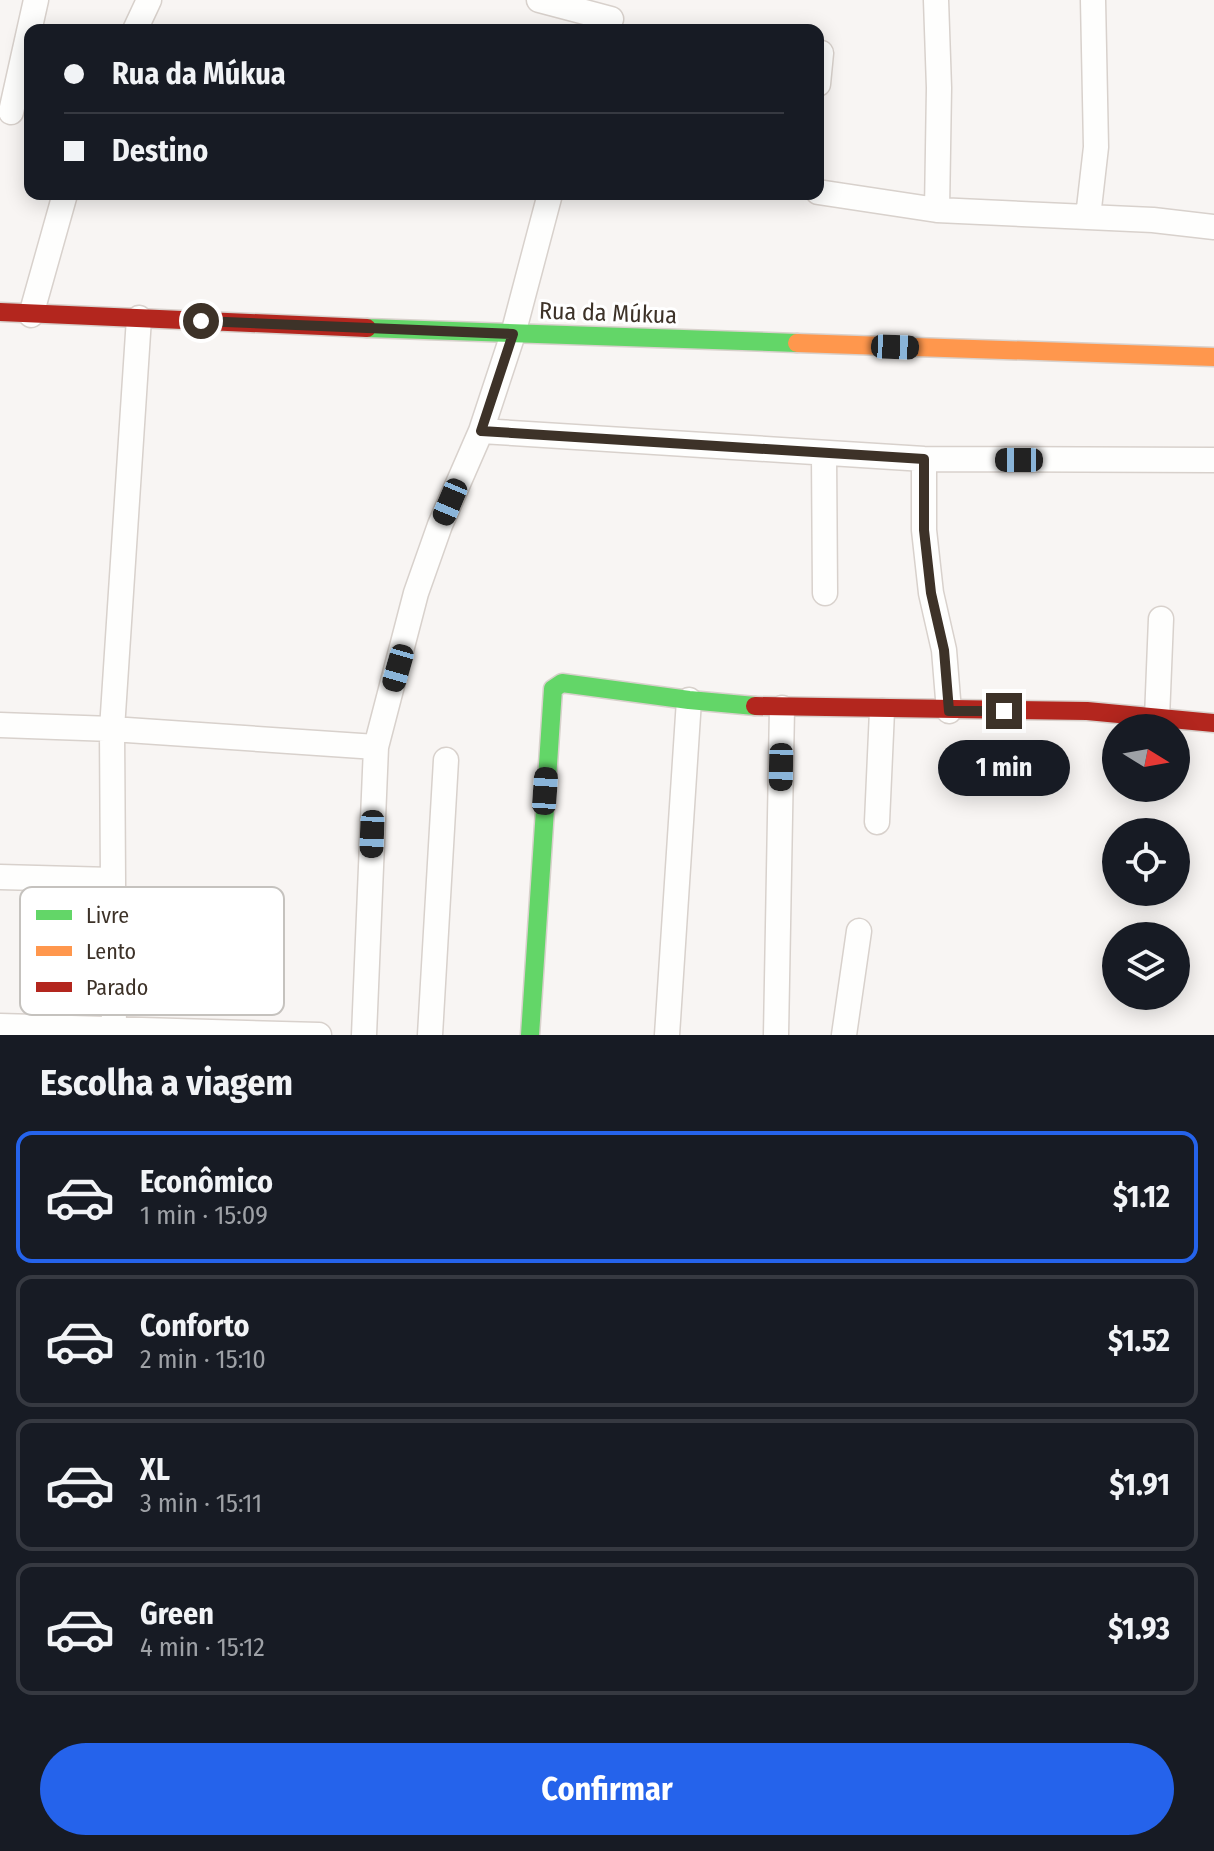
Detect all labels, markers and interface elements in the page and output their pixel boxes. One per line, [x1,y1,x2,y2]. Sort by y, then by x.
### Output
text: Rua da Múkua [112,56,286,92]
text: Destino [112,133,208,169]
street label: Rua da Múkua [538,297,678,329]
route start [183,303,219,339]
car [871,334,919,360]
car [995,448,1043,472]
car [430,475,470,529]
car [380,642,416,694]
route end [986,693,1022,729]
north arrow [1102,714,1190,802]
map controls [1102,714,1190,1010]
callout: 1 min [938,739,1070,795]
car [769,743,793,791]
text: 1 min [976,752,1032,783]
car [531,766,559,816]
car [359,810,385,858]
button: locate [1102,818,1190,906]
legend [20,887,284,1015]
text: Livre [86,902,129,929]
button: layers [1102,922,1190,1010]
text: Lento [86,938,136,965]
text: Parado [86,974,148,1001]
text: Escolha a viagem [40,1061,293,1105]
icon: car [44,1161,116,1233]
text: Econômico [140,1164,273,1200]
text: $1.12 [1113,1179,1170,1215]
text: 1 min · 15:09 [140,1200,268,1231]
icon: car [44,1305,116,1377]
text: Conforto [140,1308,249,1344]
text: $1.52 [1108,1323,1170,1359]
text: 2 min · 15:10 [140,1344,266,1375]
icon: car [44,1449,116,1521]
text: XL [140,1452,170,1488]
text: $1.91 [1109,1467,1170,1503]
text: 3 min · 15:11 [140,1488,262,1519]
icon: car [44,1593,116,1665]
text: Green [140,1596,214,1632]
text: $1.93 [1108,1611,1170,1647]
text: 4 min · 15:12 [140,1632,265,1663]
button: Confirmar [40,1743,1174,1835]

